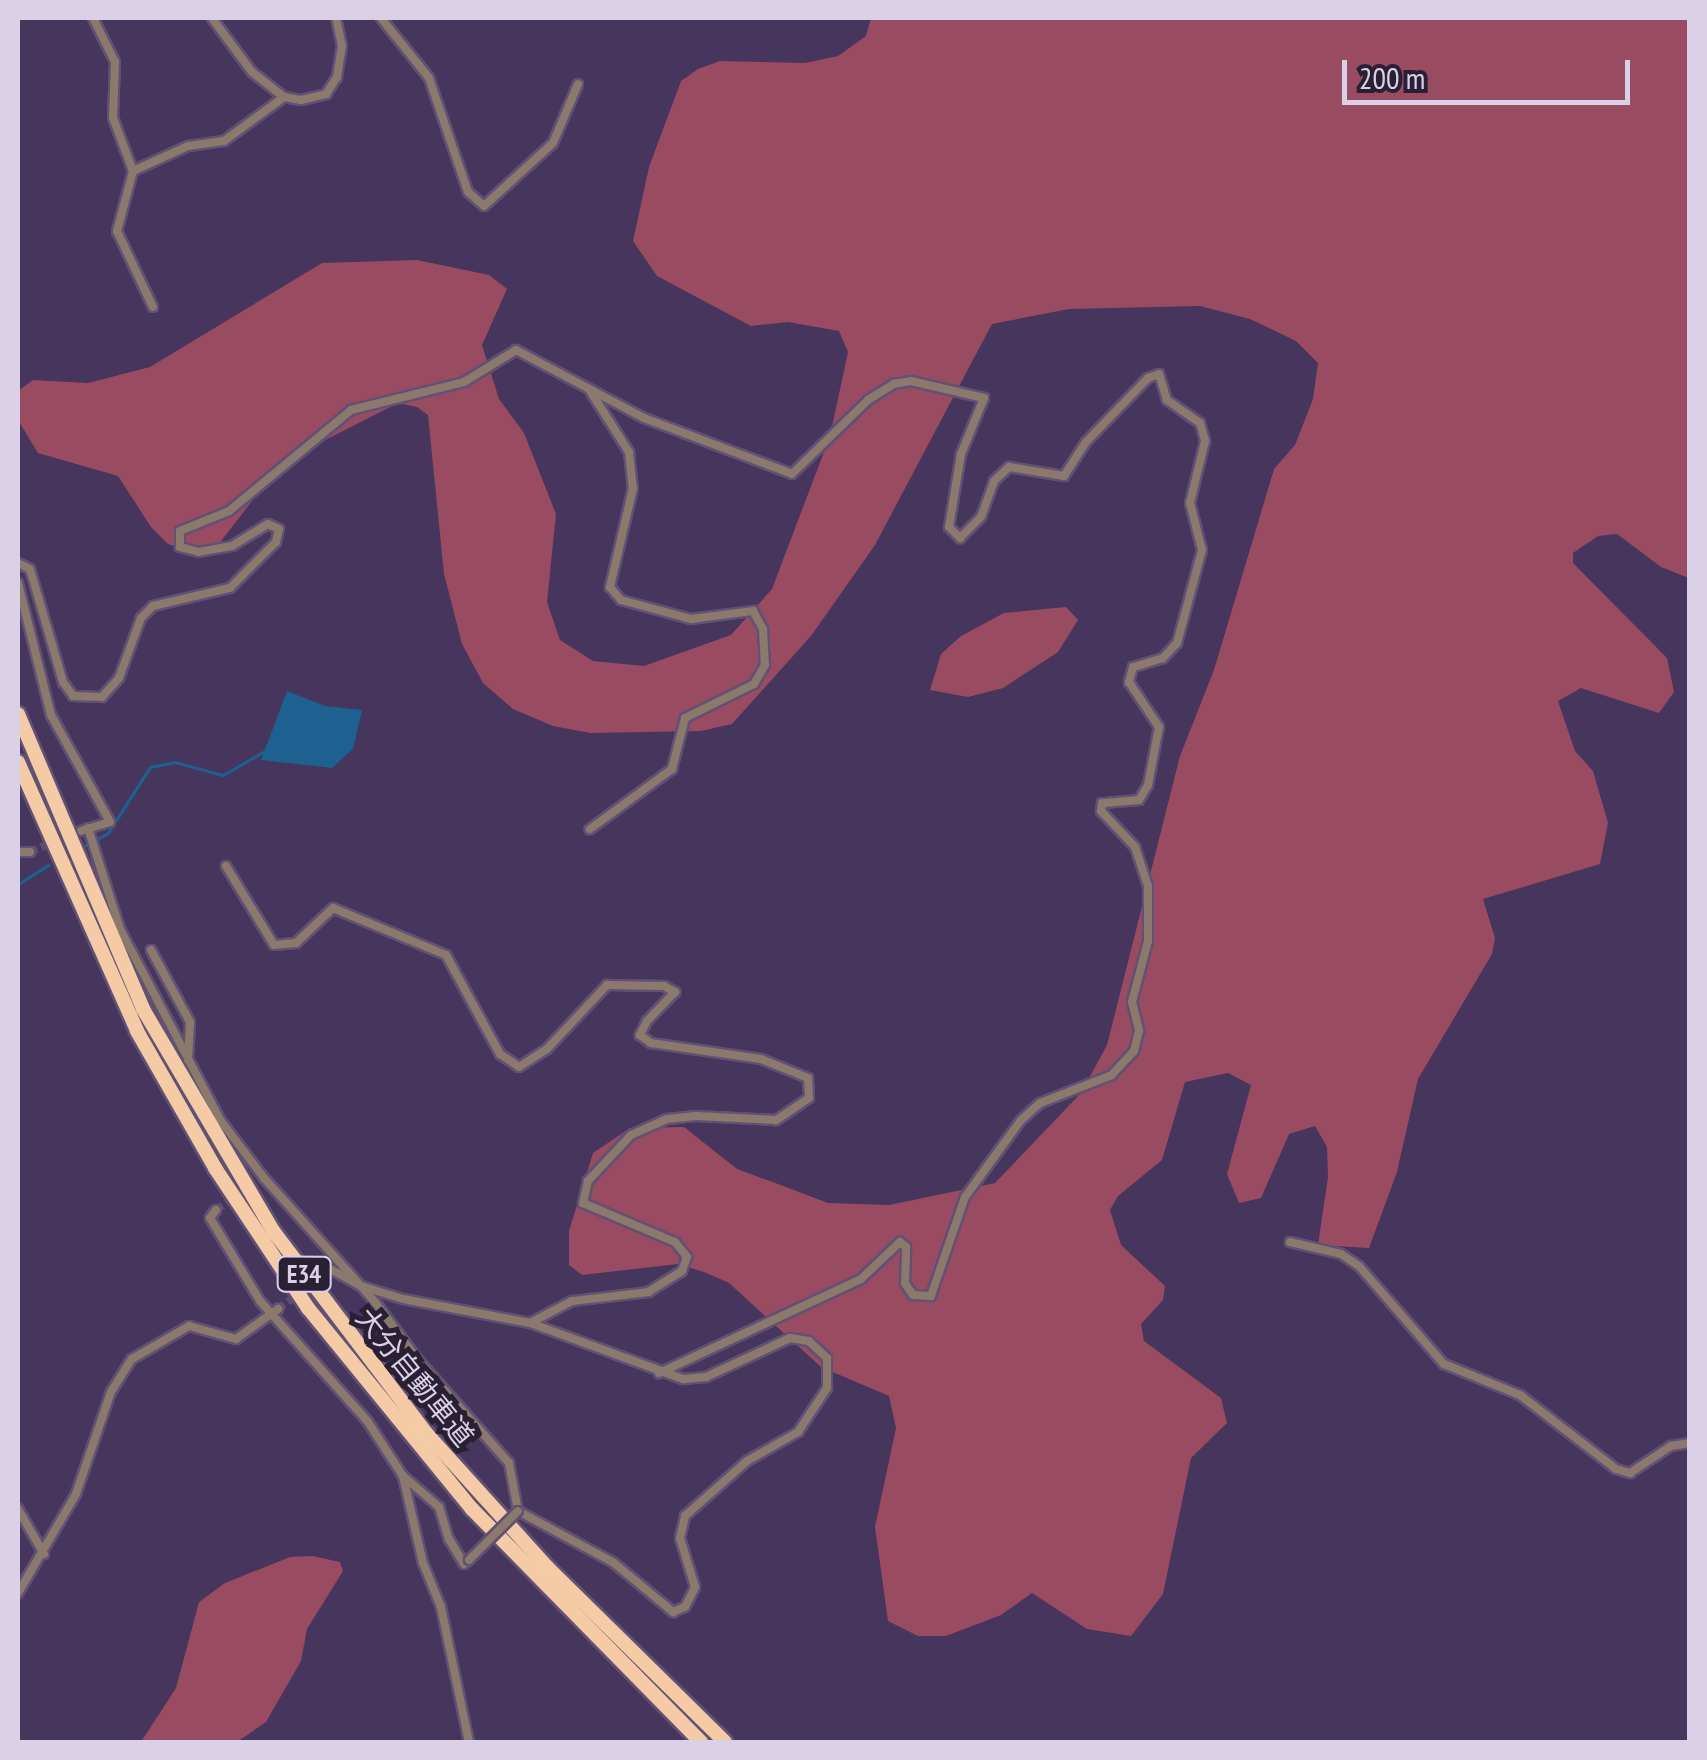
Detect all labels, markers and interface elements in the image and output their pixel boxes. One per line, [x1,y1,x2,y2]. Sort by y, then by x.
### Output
scale bar [1347,40,1634,102]
text: 200 m [1359,58,1425,97]
road number: E34 [276,1254,332,1294]
street label: 大分自動車道 [349,1301,481,1453]

